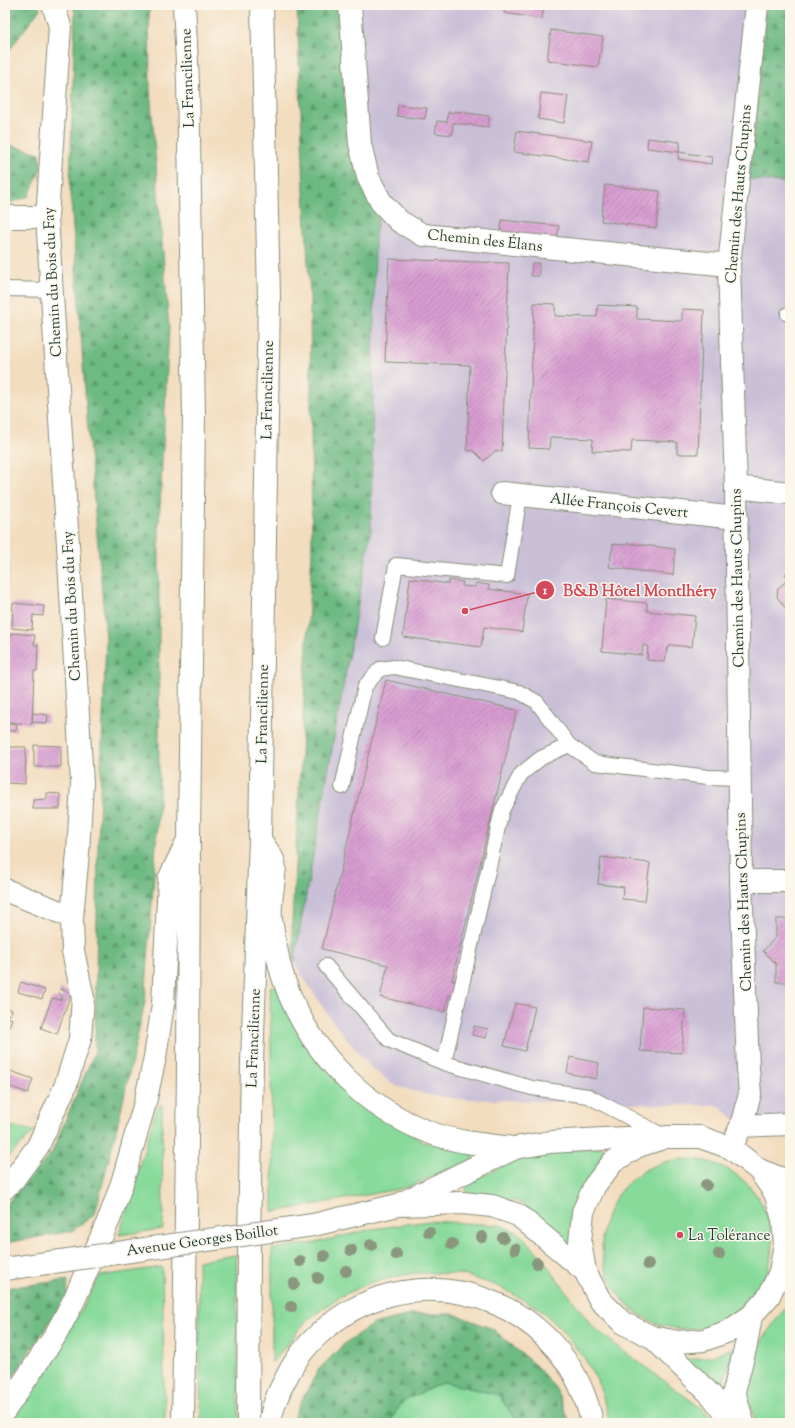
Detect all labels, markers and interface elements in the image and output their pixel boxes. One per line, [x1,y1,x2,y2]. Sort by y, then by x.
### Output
street label: La Francilienne [176,28,201,128]
street label: Chemin des Hauts Chupins [721,104,758,284]
street label: Chemin du Bois du Fay [39,206,68,357]
street label: Chemin des Élans [426,224,544,258]
street label: La Francilienne [257,340,280,440]
street label: Chemin des Hauts Chupins [726,488,751,668]
street label: Allée François Cevert [549,489,689,524]
street label: Chemin du Bois du Fay [58,530,87,681]
callout: B&B Hôtel Montlhéry [535,576,725,604]
text: B&B Hôtel Montlhéry [563,581,717,604]
text: 1 [542,582,548,600]
street label: La Francilienne [252,664,275,764]
street label: Chemin des Hauts Chupins [731,812,758,992]
street label: La Francilienne [242,988,267,1088]
street label: Avenue Georges Boillot [125,1220,279,1263]
place label: La Tolérance [688,1226,771,1247]
marker: La Tolérance [675,1230,685,1240]

